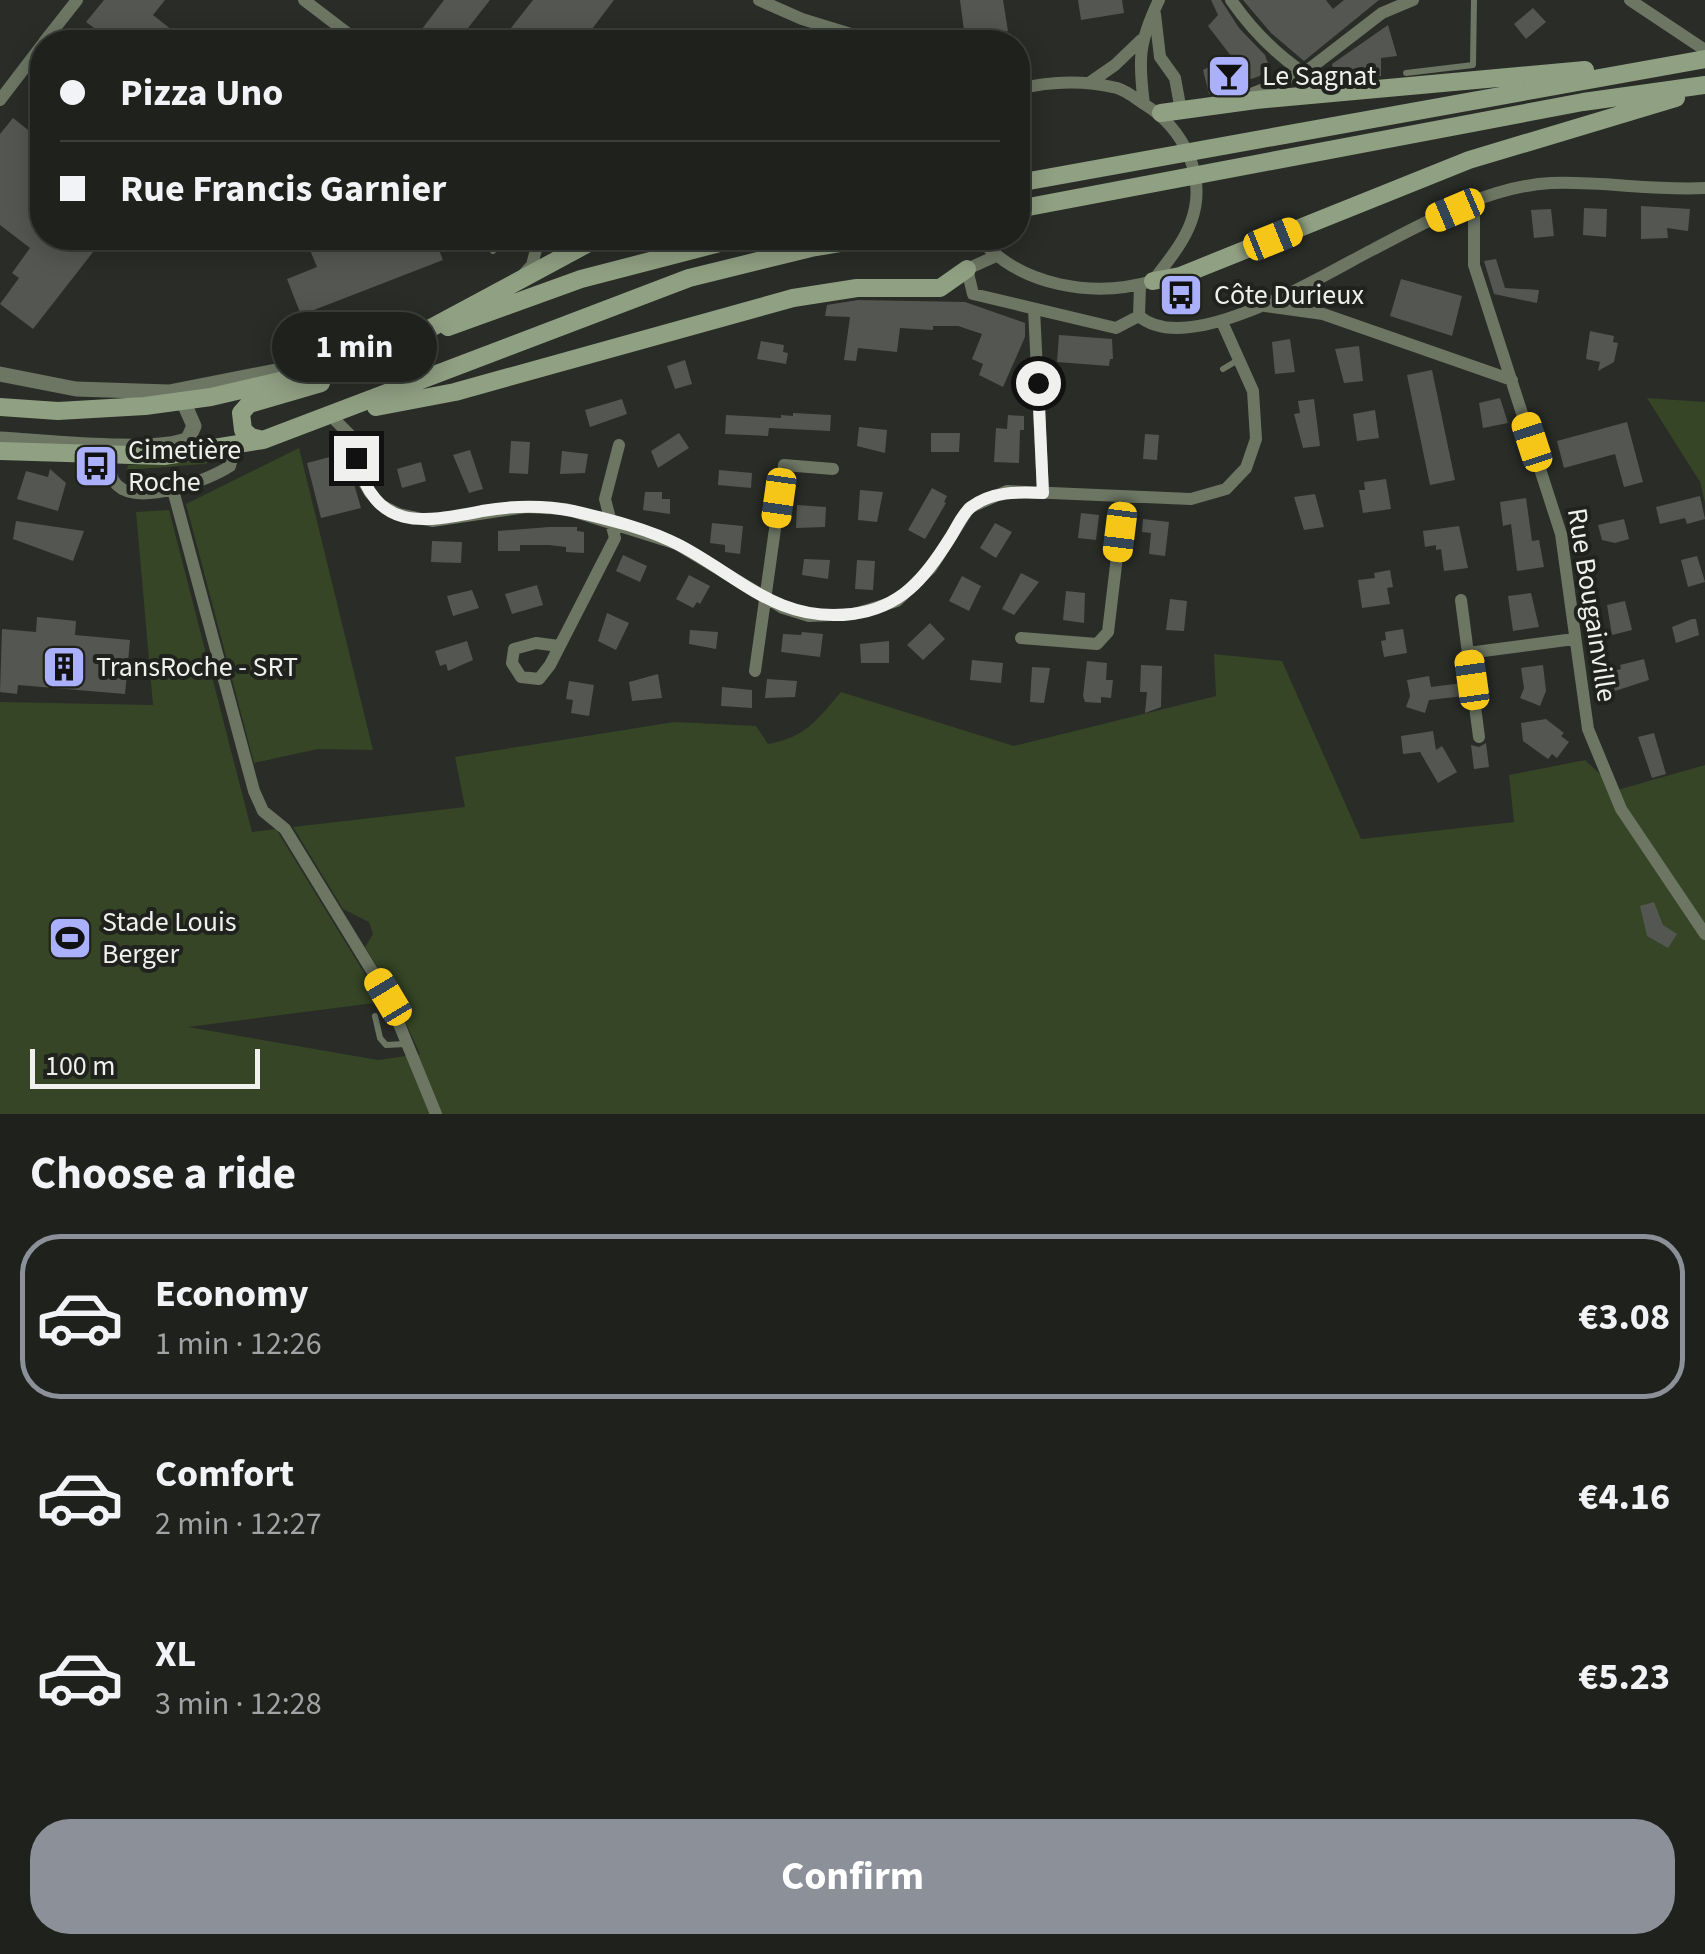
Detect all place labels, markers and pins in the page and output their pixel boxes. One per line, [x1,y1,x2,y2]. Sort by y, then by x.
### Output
bar icon: Le Sagnat [1206,53,1252,99]
place label: Le Sagnat [1262,56,1377,96]
bus stop icon: Côte Durieux [1158,272,1204,318]
place label: Côte Durieux [1214,275,1364,315]
place label: Cimetière Roche [128,430,241,502]
bus stop icon: Cimetière Roche [73,443,119,489]
building icon: TransRoche - SRT [41,644,87,690]
place label: TransRoche - SRT [96,647,298,687]
place label: Stade Louis Berger [102,902,237,974]
sports icon: Stade Louis Berger [47,915,93,961]

